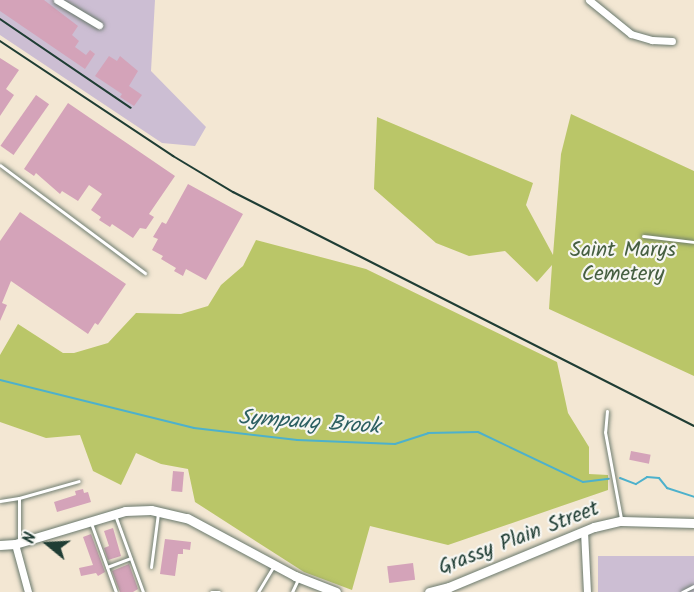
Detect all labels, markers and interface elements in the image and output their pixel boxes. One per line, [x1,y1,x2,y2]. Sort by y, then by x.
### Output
park label: Saint Marys Cemetery [570,238,676,288]
water label: Sympaug Brook [237,405,381,441]
street label: Grassy Plain Street [435,497,603,581]
north arrow [18,514,78,574]
text: N [17,530,44,547]

